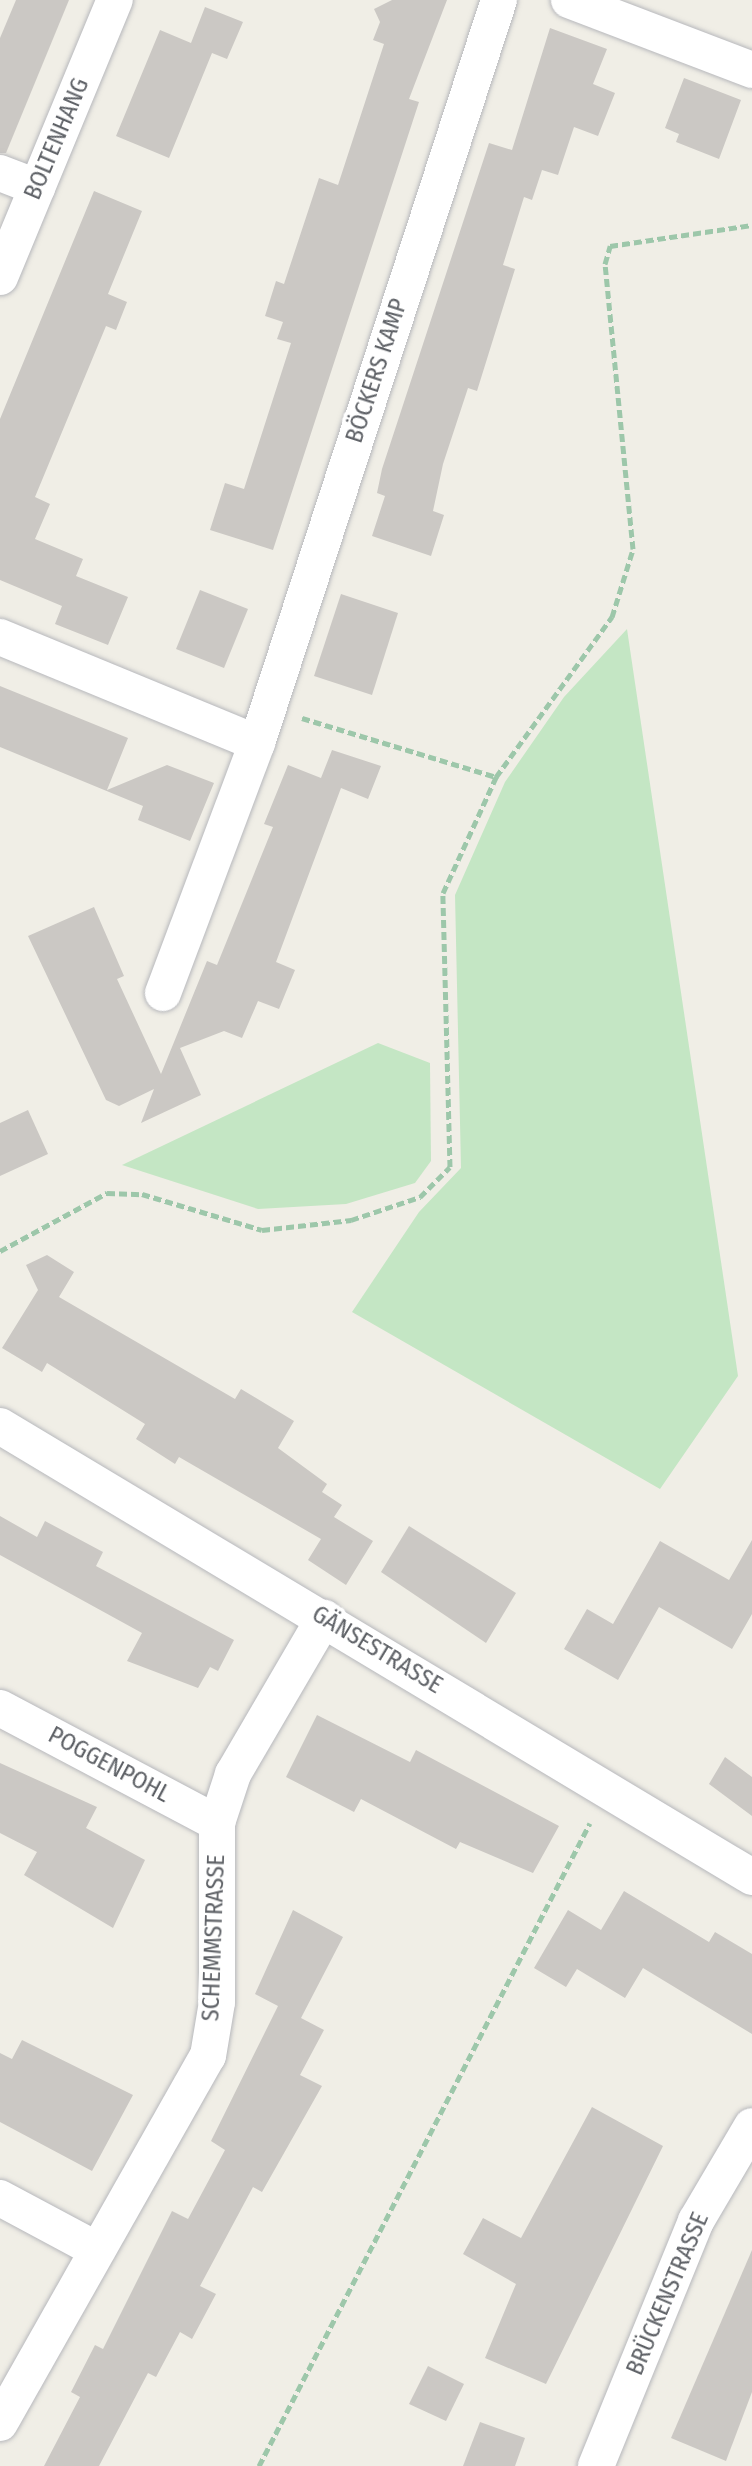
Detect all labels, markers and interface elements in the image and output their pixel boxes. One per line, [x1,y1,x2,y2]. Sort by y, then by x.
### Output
street label: BOLTENHANG [18,74,96,204]
street label: BÖCKERS KAMP [340,295,414,447]
street label: GÄNSESTRASSE [307,1600,447,1700]
street label: POGGENPOHL [43,1721,175,1809]
street label: SCHEMMSTRASSE [197,1854,231,2022]
street label: BRÜCKENSTRASSE [621,2208,715,2380]

